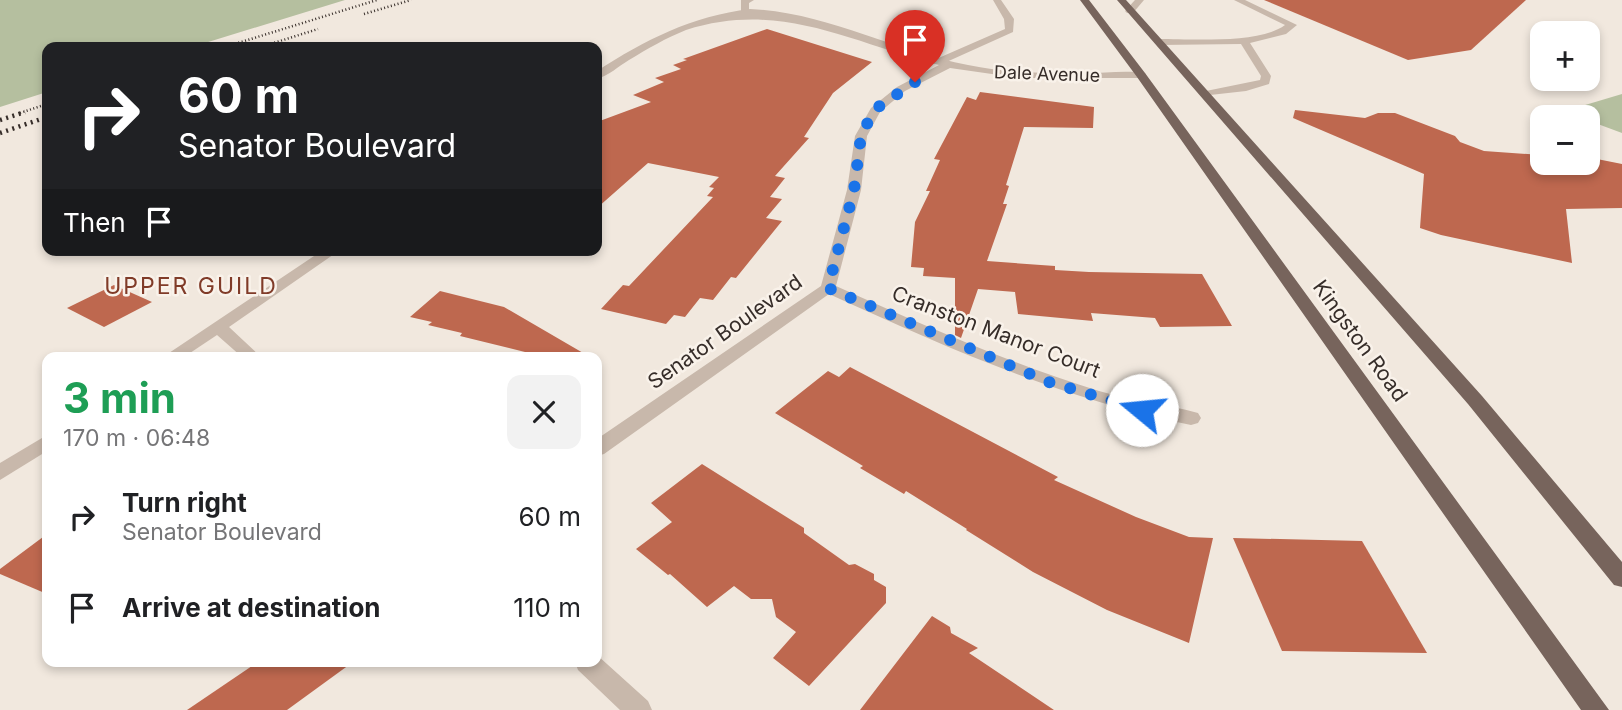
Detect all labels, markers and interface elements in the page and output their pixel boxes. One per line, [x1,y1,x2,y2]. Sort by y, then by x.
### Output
pin [885,10,945,82]
icon: arrive [896,21,934,59]
map controls [1530,21,1600,175]
button: + [1530,21,1600,91]
street label: Dale Avenue [994,61,1100,86]
text: 60 m [178,66,299,125]
icon: right [63,70,154,161]
button: − [1530,105,1600,175]
text: Senator Boulevard [178,126,456,165]
icon: arrive [140,203,178,241]
text: Then [63,207,126,238]
street label: Senator Boulevard [643,269,807,394]
district label: UPPER GUILD [104,272,278,300]
street label: Kingston Road [1308,275,1413,406]
street label: Cranston Manor Court [888,280,1104,383]
text: 3 min [63,372,176,423]
position arrow [1105,373,1179,447]
button: close [507,375,581,449]
text: 170 m · 06:48 [63,424,210,452]
text: Turn right [122,487,247,518]
icon: right [63,498,101,536]
text: 60 m [518,501,581,532]
text: Senator Boulevard [122,518,322,546]
icon: arrive [63,589,101,627]
text: Arrive at destination [122,592,381,623]
text: 110 m [513,592,581,623]

